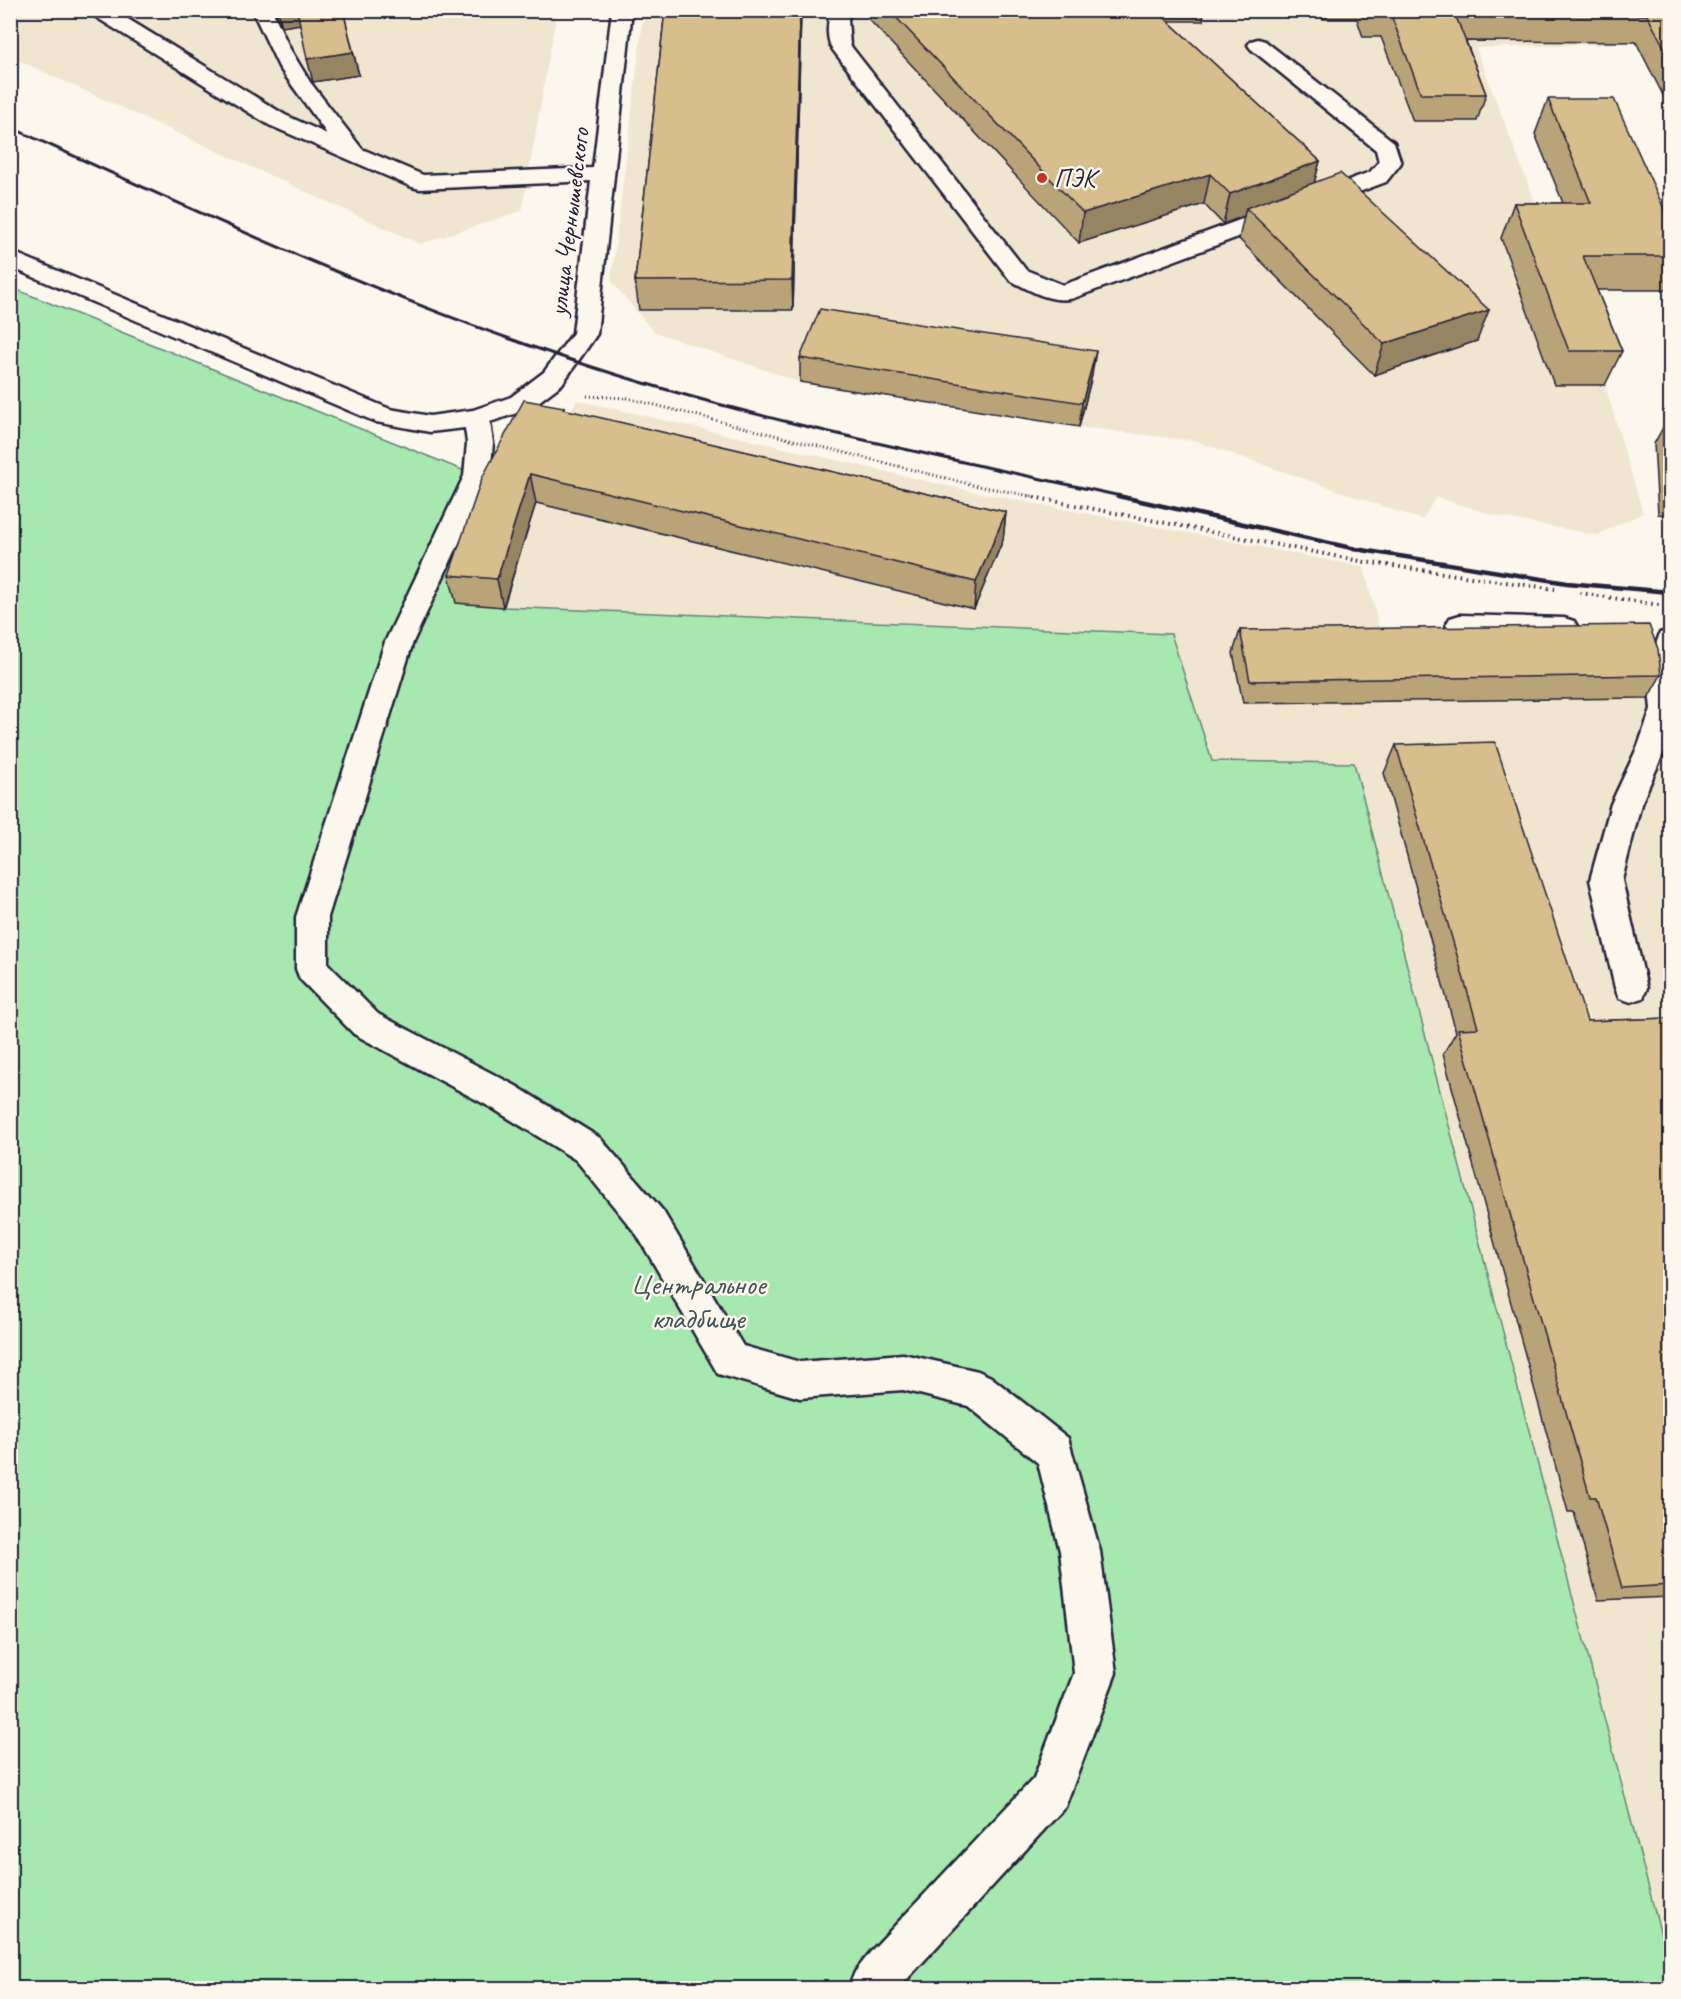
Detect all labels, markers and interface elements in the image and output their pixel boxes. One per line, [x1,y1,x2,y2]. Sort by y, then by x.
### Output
street label: улица Чернышевского [541,125,597,320]
place label: ПЭК [1054,162,1100,195]
marker: ПЭК [1035,171,1049,185]
park label: Центральное кладбище [631,1265,768,1337]

